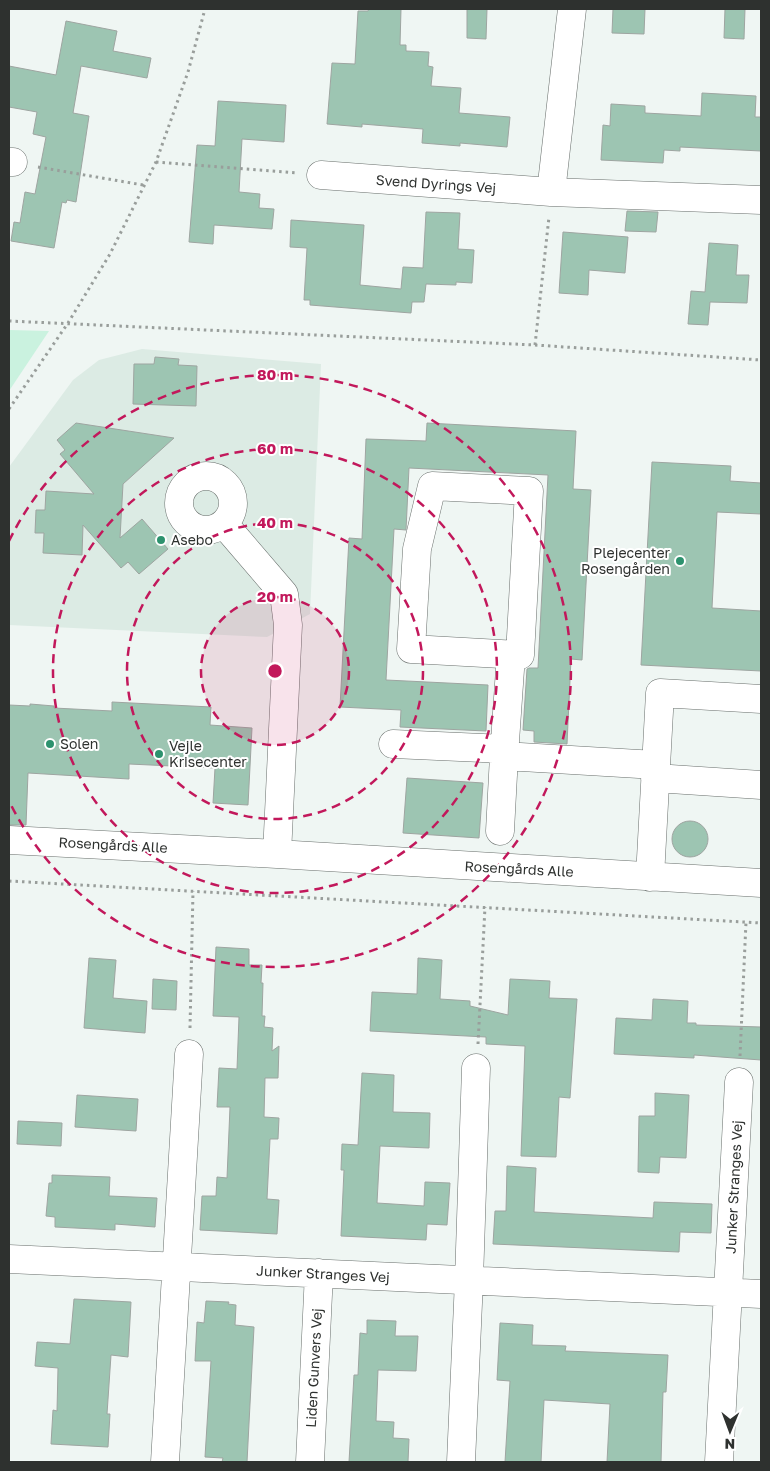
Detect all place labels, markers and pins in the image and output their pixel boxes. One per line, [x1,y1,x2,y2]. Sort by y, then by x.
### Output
place label: Asebo [171,531,213,548]
marker: Asebo [155,534,167,546]
place label: Plejecenter Rosengården [581,544,671,577]
marker: Plejecenter Rosengården [674,555,686,567]
centre of rings [266,662,284,680]
place label: Solen [60,735,98,752]
place label: Vejle Krisecenter [169,737,247,770]
marker: Solen [44,738,56,750]
marker: Vejle Krisecenter [153,748,165,760]

